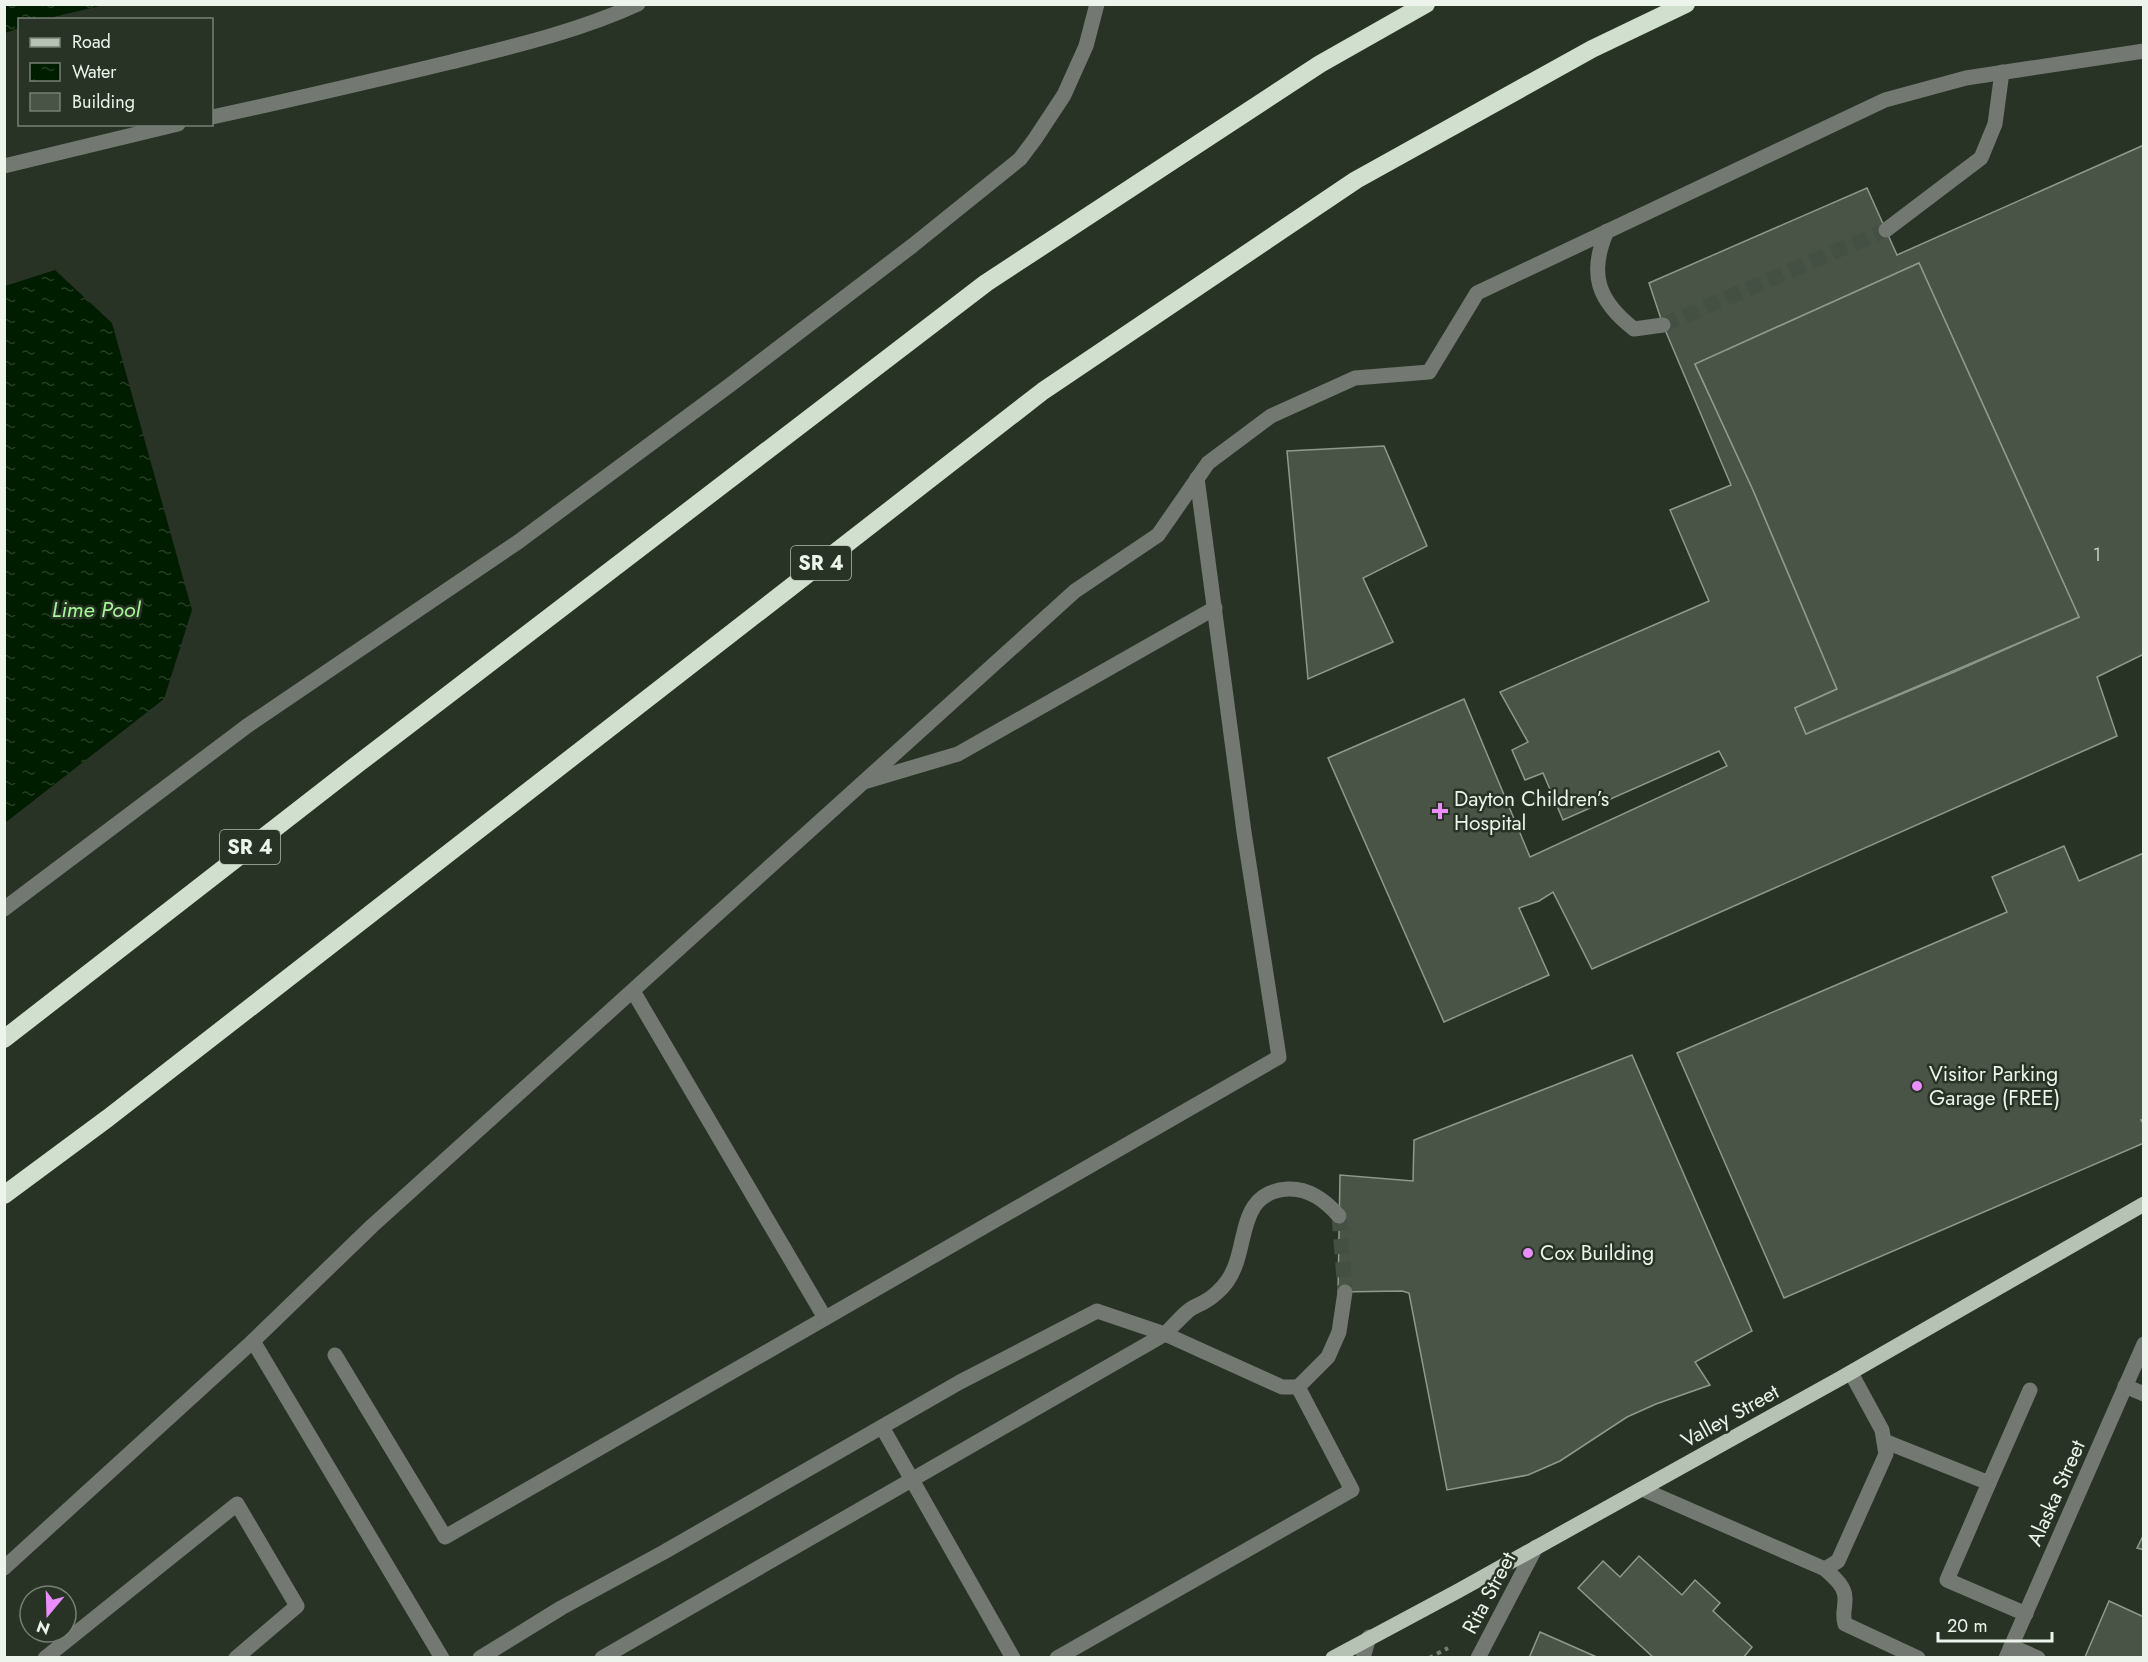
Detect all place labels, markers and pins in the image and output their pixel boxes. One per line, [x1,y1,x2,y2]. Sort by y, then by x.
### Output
place label: Dayton Children’s Hospital [1454,784,1609,838]
marker: Dayton Children’s Hospital [1431,802,1449,820]
place label: Visitor Parking Garage (FREE) [1929,1059,2060,1113]
marker: Visitor Parking Garage (FREE) [1910,1079,1924,1093]
place label: Cox Building [1540,1238,1654,1268]
marker: Cox Building [1521,1246,1535,1260]

